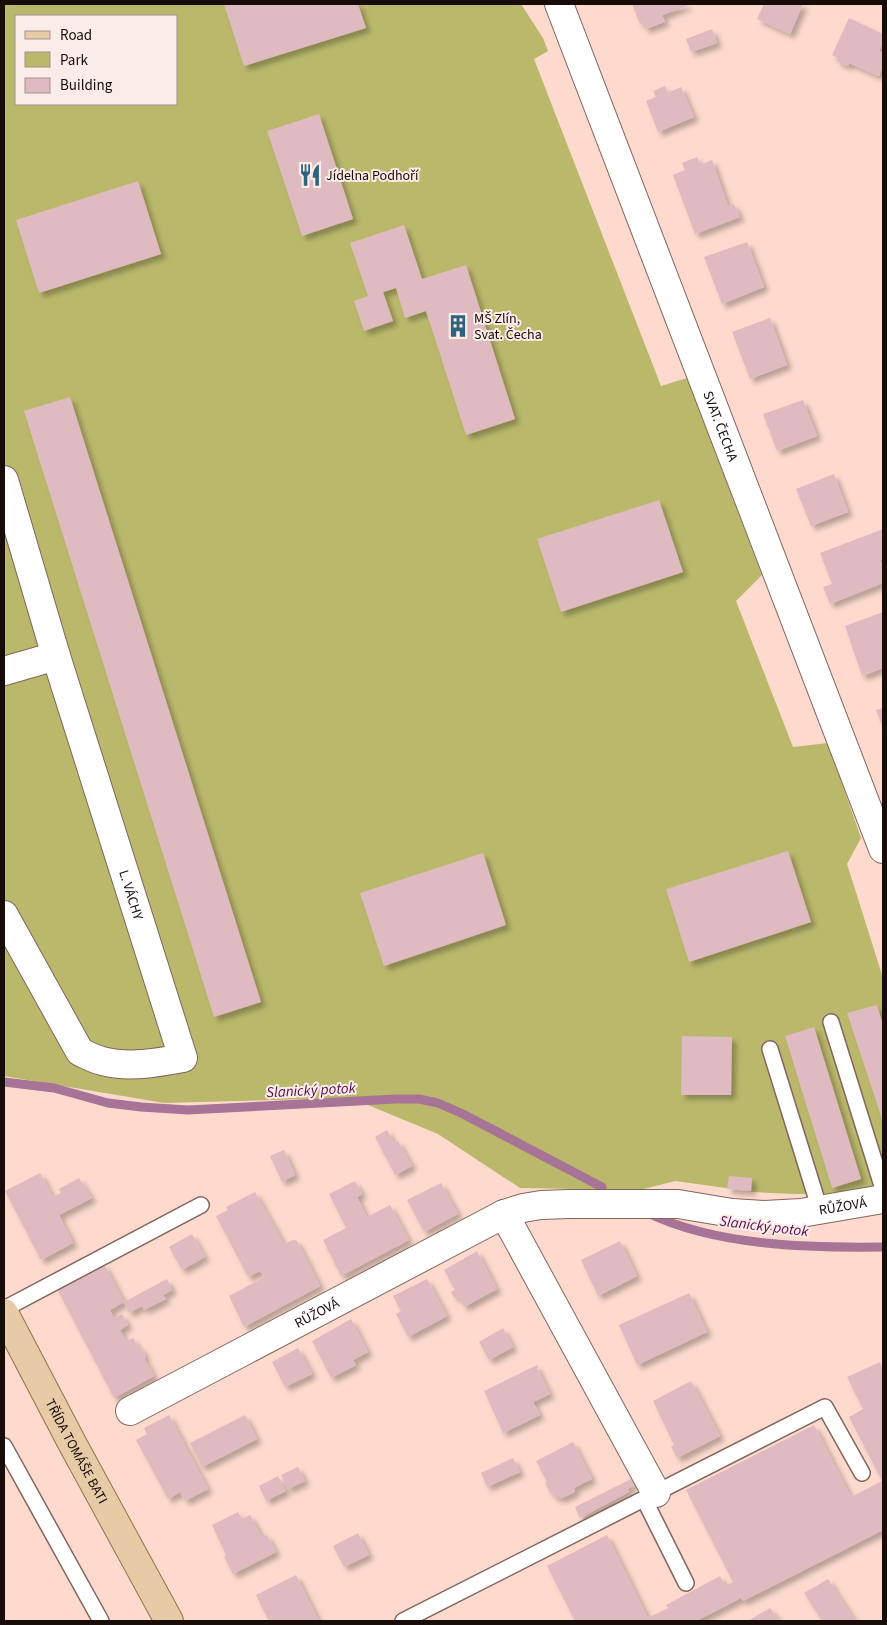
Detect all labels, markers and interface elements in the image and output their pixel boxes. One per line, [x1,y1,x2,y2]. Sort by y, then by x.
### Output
legend [15,15,178,105]
text: Road [60,25,92,46]
text: Park [60,50,89,71]
text: Building [60,75,113,96]
restaurant icon: Jídelna Podhoří [297,162,323,188]
place label: Jídelna Podhoří [326,166,419,186]
place label: MŠ Zlín, Svat. Čecha [474,309,542,345]
building icon: MŠ Zlín, Svat. Čecha [445,313,471,339]
street label: SVAT. ČECHA [697,388,743,465]
street label: L. VÁCHY [113,868,148,923]
water label: Slanický potok [266,1078,357,1103]
street label: RŮŽOVÁ [817,1193,869,1221]
water label: Slanický potok [718,1211,810,1242]
street label: RŮŽOVÁ [291,1293,343,1334]
street label: TŘÍDA TOMÁŠE BATI [40,1396,112,1508]

